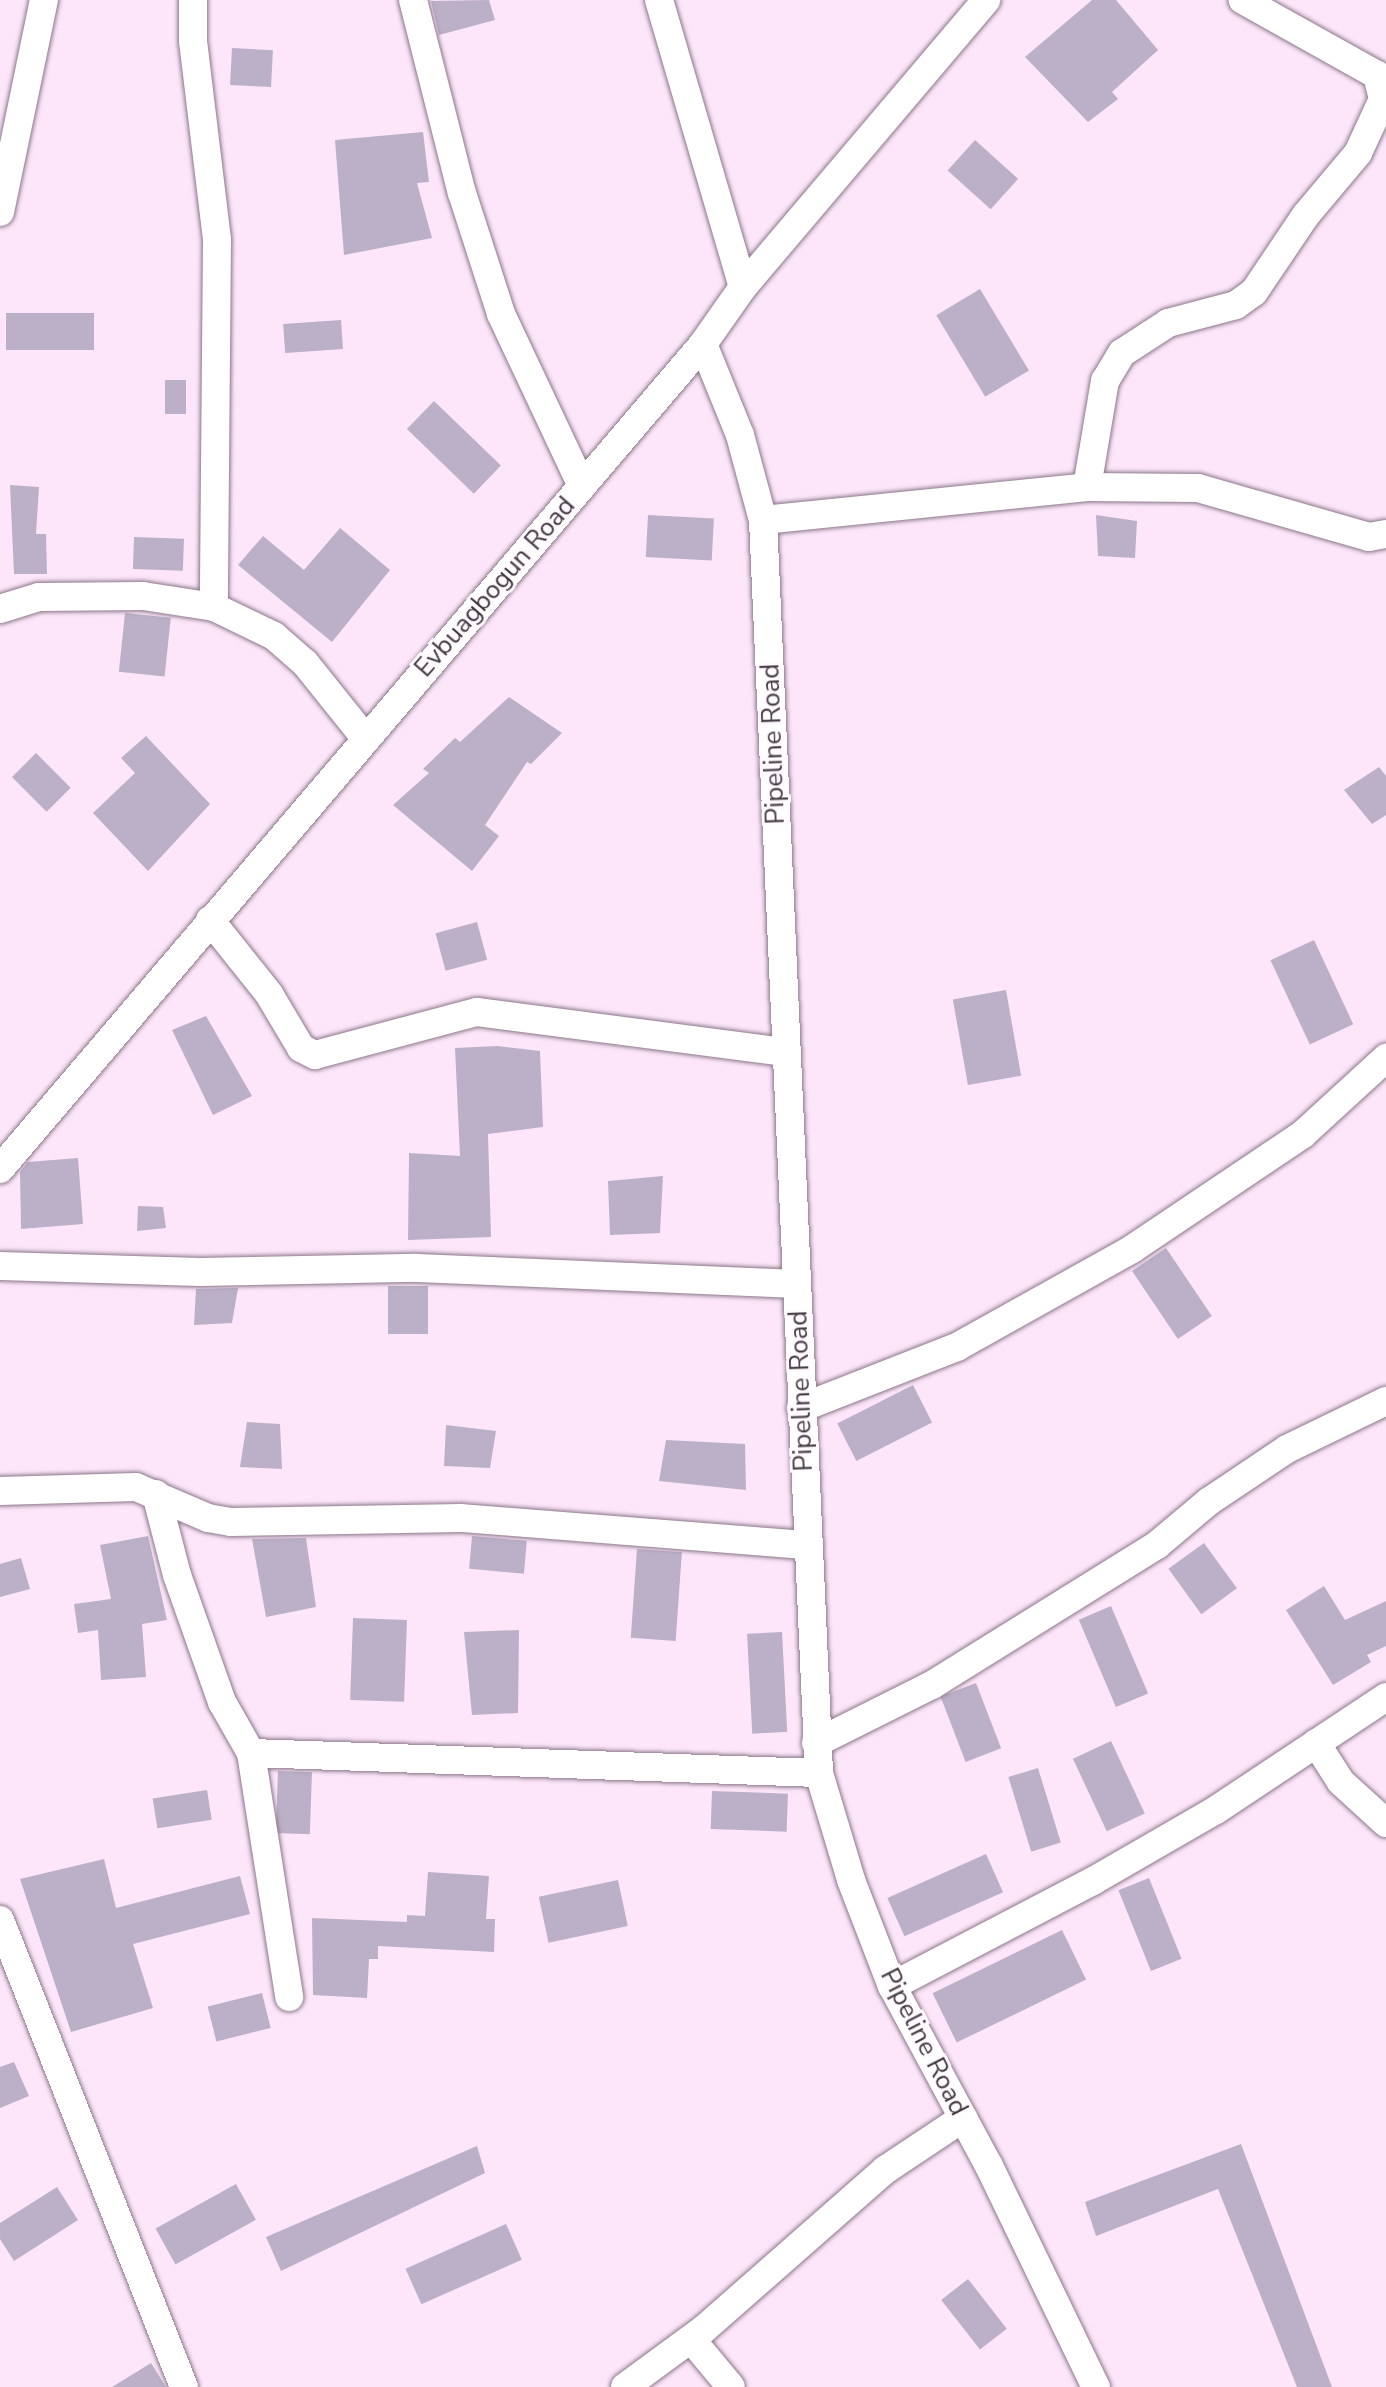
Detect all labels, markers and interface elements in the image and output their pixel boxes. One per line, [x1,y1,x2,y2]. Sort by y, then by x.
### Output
street label: Evbuagbogun Road [408,491,582,683]
street label: Pipeline Road [755,663,791,825]
street label: Pipeline Road [783,1310,819,1472]
street label: Pipeline Road [874,1963,974,2121]

